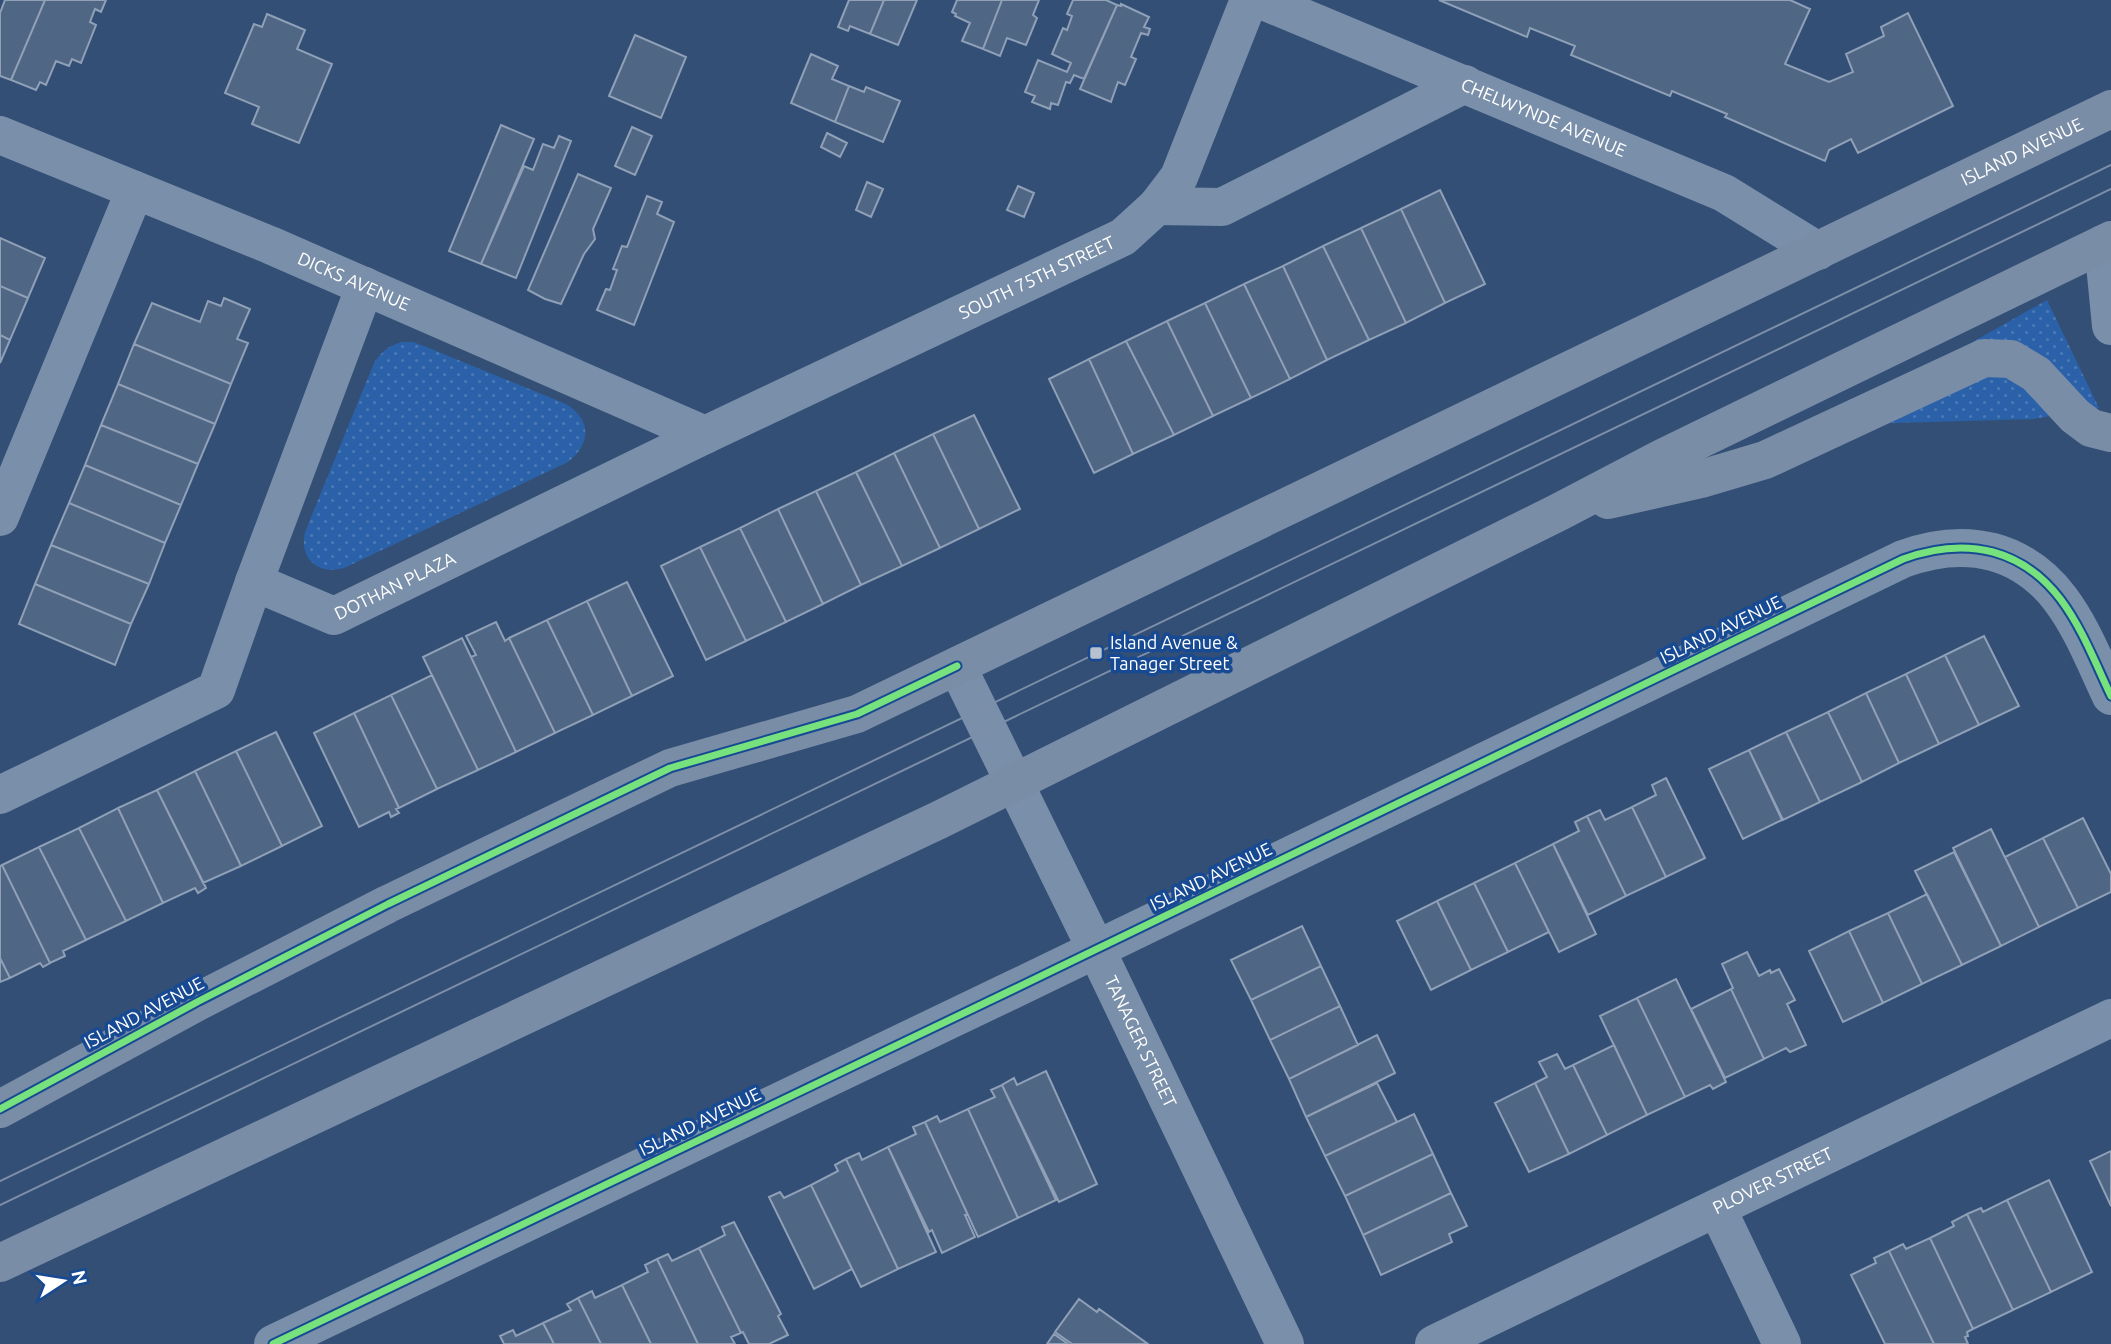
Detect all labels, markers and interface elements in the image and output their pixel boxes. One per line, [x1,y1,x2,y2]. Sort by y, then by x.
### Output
street label: CHELWYNDE AVENUE [1458,74,1629,160]
street label: ISLAND AVENUE [1957,113,2086,189]
street label: SOUTH 75TH STREET [955,231,1118,322]
street label: DICKS AVENUE [295,247,413,314]
street label: DOTHAN PLAZA [331,547,459,623]
street label: ISLAND AVENUE [1657,591,1785,667]
place label: Island Avenue & Tanager Street [1110,632,1238,673]
marker: Island Avenue & Tanager Street [1088,645,1104,661]
street label: ISLAND AVENUE [1147,838,1275,914]
street label: ISLAND AVENUE [80,972,207,1052]
street label: TANAGER STREET [1101,972,1181,1110]
street label: ISLAND AVENUE [636,1083,764,1159]
street label: PLOVER STREET [1709,1143,1836,1217]
north arrow [28,1246,98,1316]
text: N [67,1268,92,1287]

